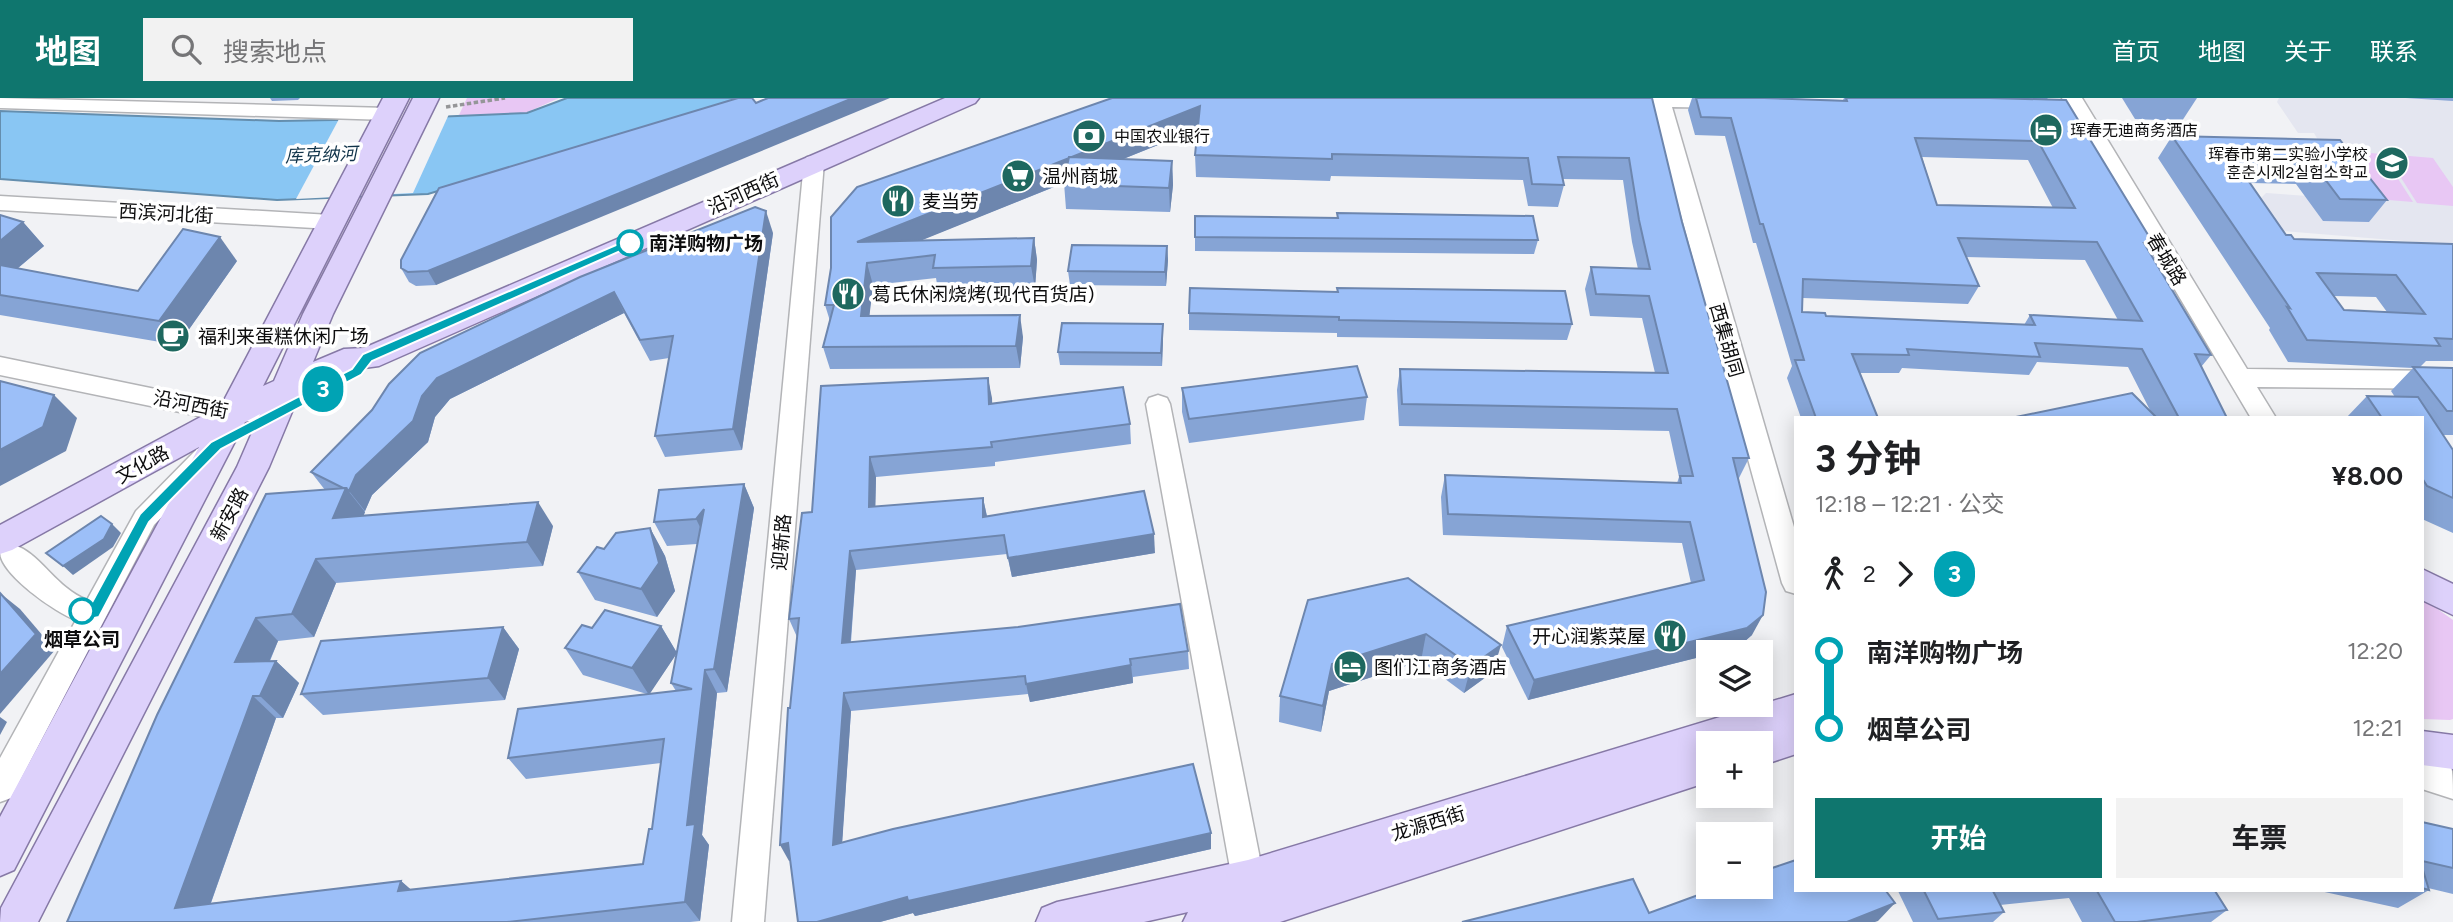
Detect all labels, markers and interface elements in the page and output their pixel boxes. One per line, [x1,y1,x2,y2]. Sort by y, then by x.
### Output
search box [143,18,633,81]
icon: search [167,30,205,68]
text: 地图 [35,32,101,71]
text: 搜索地点 [223,36,327,68]
text: 首页 [2112,37,2160,66]
text: 地图 [2198,37,2246,66]
text: 关于 [2284,37,2332,66]
text: 联系 [2370,37,2418,66]
hotel icon: 珲春无迪商务酒店 [2027,111,2065,149]
bank icon: 中国农业银行 [1070,117,1108,155]
place label: 珲春无迪商务酒店 [2070,121,2198,140]
place label: 中国农业银行 [1114,127,1210,146]
water label: 库克纳河 [285,143,360,167]
school or university icon: 珲春市第二实验小学校 훈춘시제2실험소학교 [2373,144,2411,182]
place label: 珲春市第二实验小学校 훈춘시제2실험소학교 [2208,145,2368,182]
supermarket icon: 温州商城 [999,157,1037,195]
place label: 温州商城 [1042,165,1118,188]
street label: 沿河西街 [704,167,783,219]
restaurant icon: 麦当劳 [879,182,917,220]
place label: 麦当劳 [922,190,979,213]
street label: 西滨河北街 [118,200,214,227]
street label: 春城路 [2142,229,2191,290]
marker: 南洋购物广场 [617,230,643,256]
place label: 南洋购物广场 [649,232,763,255]
restaurant icon: 葛氏休闲烧烤(现代百货店) [829,275,867,313]
place label: 葛氏休闲烧烤(现代百货店) [872,283,1094,306]
street label: 西集胡同 [1705,300,1748,380]
cafe icon: 福利来蛋糕休闲广场 [154,317,192,355]
place label: 福利来蛋糕休闲广场 [198,325,369,348]
line badge: 3 [300,366,346,412]
text: 3 [316,374,330,403]
street label: 沿河西街 [151,386,230,423]
text: 3 分钟 [1815,436,1921,482]
street label: 文化路 [112,441,173,488]
text: ¥8.00 [2331,460,2403,492]
street label: 新安路 [206,484,253,545]
text: 12:18 – 12:21 · 公交 [1815,490,2005,518]
street label: 迎新路 [768,513,795,571]
icon: walk [1815,555,1853,593]
icon: forward [1886,555,1924,593]
text: 3 [1948,559,1961,588]
text: 2 [1863,560,1876,588]
marker: 烟草公司 [69,598,95,624]
restaurant icon: 开心润紫菜屋 [1651,617,1689,655]
place label: 开心润紫菜屋 [1532,625,1646,648]
place label: 烟草公司 [44,628,120,651]
text: 南洋购物广场 [1867,637,2023,669]
text: 12:20 [2347,637,2403,665]
map controls [1696,640,1773,899]
button: layers [1696,640,1773,717]
hotel icon: 图们江商务酒店 [1331,648,1369,686]
place label: 图们江商务酒店 [1374,656,1507,679]
text: 烟草公司 [1867,714,1971,746]
text: 12:21 [2352,714,2403,742]
button: + [1696,731,1773,808]
button: 开始 [1815,798,2102,878]
button: 车票 [2116,798,2403,878]
street label: 龙源西街 [1388,801,1468,846]
button: − [1696,822,1773,899]

